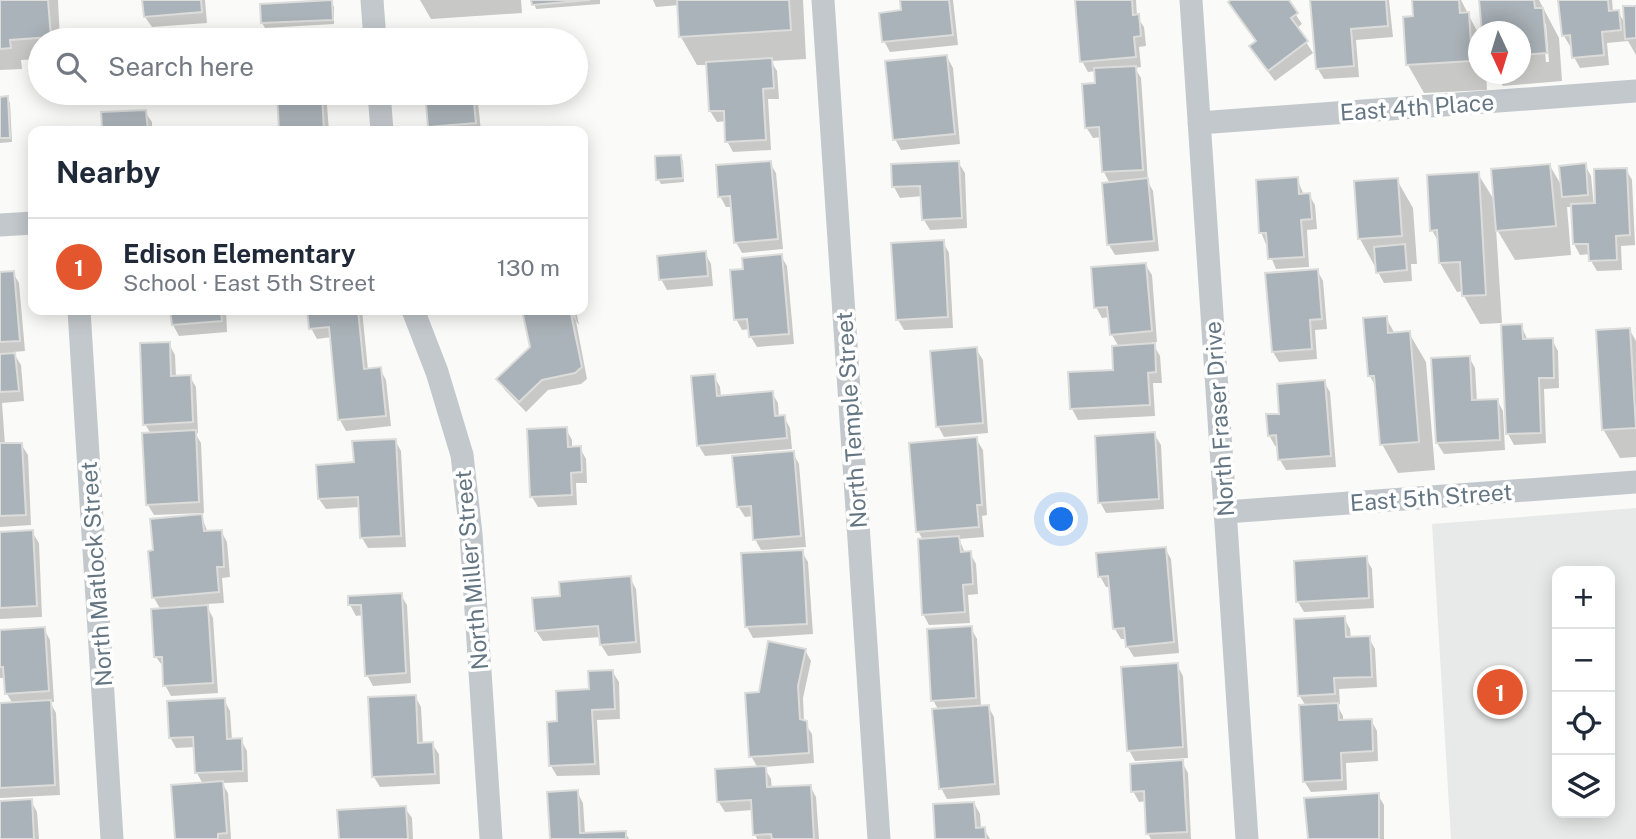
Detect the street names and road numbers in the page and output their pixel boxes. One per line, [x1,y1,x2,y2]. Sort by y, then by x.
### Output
street label: East 4th Place [1339,88,1495,126]
street label: North Temple Street [830,311,872,529]
street label: North Fraser Drive [1199,320,1239,518]
street label: North Matlock Street [75,461,117,687]
street label: North Miller Street [449,469,493,671]
street label: East 5th Street [1349,478,1513,516]

